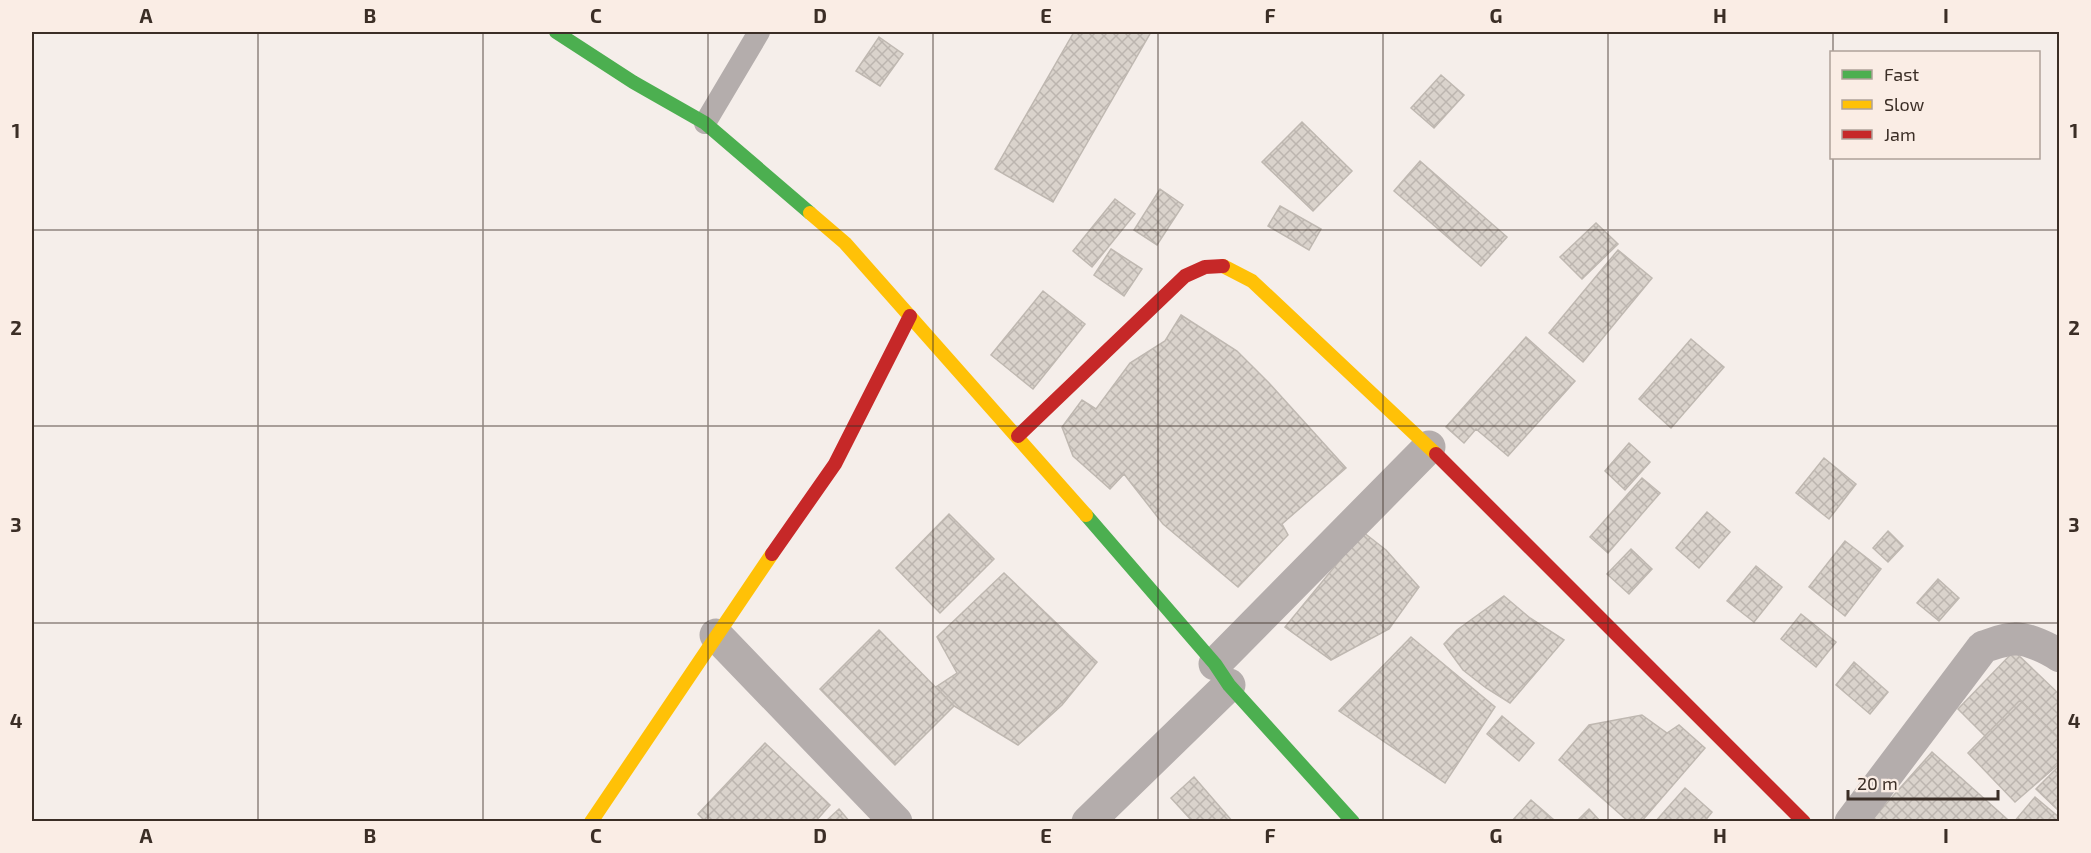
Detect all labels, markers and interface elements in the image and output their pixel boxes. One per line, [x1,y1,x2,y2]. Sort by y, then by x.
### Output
text: A [139,3,153,27]
text: B [364,3,376,27]
text: C [590,3,602,27]
text: D [813,3,827,27]
text: E [1040,3,1052,27]
text: F [1264,3,1276,27]
text: G [1490,3,1502,27]
text: H [1713,3,1727,27]
text: I [1943,3,1949,27]
legend [1830,51,2040,159]
text: Fast [1884,63,1919,85]
text: Slow [1884,93,1925,115]
text: 1 [12,118,20,142]
text: 1 [2070,118,2078,142]
text: Jam [1884,123,1916,145]
text: 2 [10,315,22,339]
text: 2 [2068,315,2080,339]
text: 3 [10,512,22,536]
text: 3 [2068,512,2080,536]
text: 4 [10,708,23,732]
text: 4 [2068,708,2081,732]
scale bar [1848,763,1998,801]
text: 20 m [1857,772,1898,794]
text: A [139,823,153,847]
text: B [364,823,376,847]
text: C [590,823,602,847]
text: D [813,823,827,847]
text: E [1040,823,1052,847]
text: F [1264,823,1276,847]
text: G [1490,823,1502,847]
text: H [1713,823,1727,847]
text: I [1943,823,1949,847]

